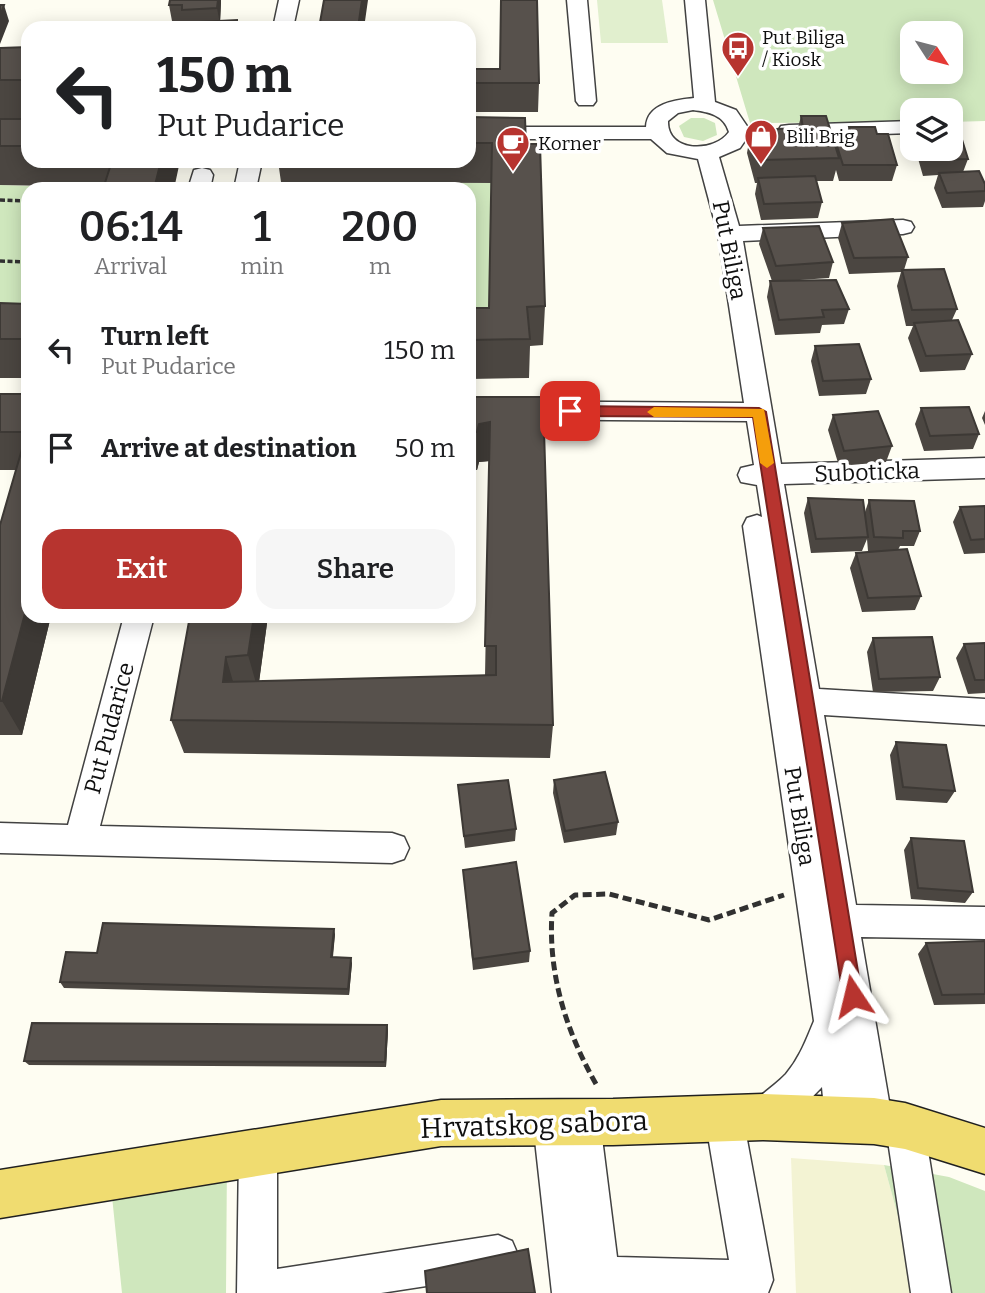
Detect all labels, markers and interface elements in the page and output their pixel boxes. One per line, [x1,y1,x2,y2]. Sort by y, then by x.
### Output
north arrow [900,21,962,84]
map controls [900,21,963,161]
place label: Put Biliga / Kiosk [762,26,846,71]
bus stop icon: Put Biliga / Kiosk [719,29,757,78]
text: 150 m [157,46,292,105]
icon: left [42,49,133,140]
button: layers [900,98,963,161]
text: Put Pudarice [157,106,345,144]
shop icon: Bili Brig [742,117,780,166]
cafe icon: Korner [494,124,532,173]
place label: Bili Brig [786,125,855,148]
place label: Korner [538,132,601,155]
street label: Put Biliga [707,198,753,302]
text: 06:14 [79,202,183,252]
text: 1 [253,202,271,252]
text: 200 [341,202,418,252]
text: Arrival [94,252,167,280]
text: min [240,252,284,280]
text: m [369,252,391,280]
text: Turn left [101,321,209,352]
icon: left [42,331,80,369]
text: 150 m [384,335,455,366]
text: Put Pudarice [101,352,236,380]
pin [540,381,600,441]
icon: arrive [551,392,589,430]
icon: arrive [42,429,80,467]
text: Arrive at destination [101,433,356,464]
text: 50 m [394,433,455,464]
street label: Suboticka [814,456,921,488]
button: Exit [42,529,242,609]
button: Share [256,529,455,609]
street label: Put Pudarice [78,659,140,797]
street label: Put Biliga [778,764,822,868]
position arrow [816,959,890,1033]
street label: Hrvatskog sabora [420,1104,648,1145]

